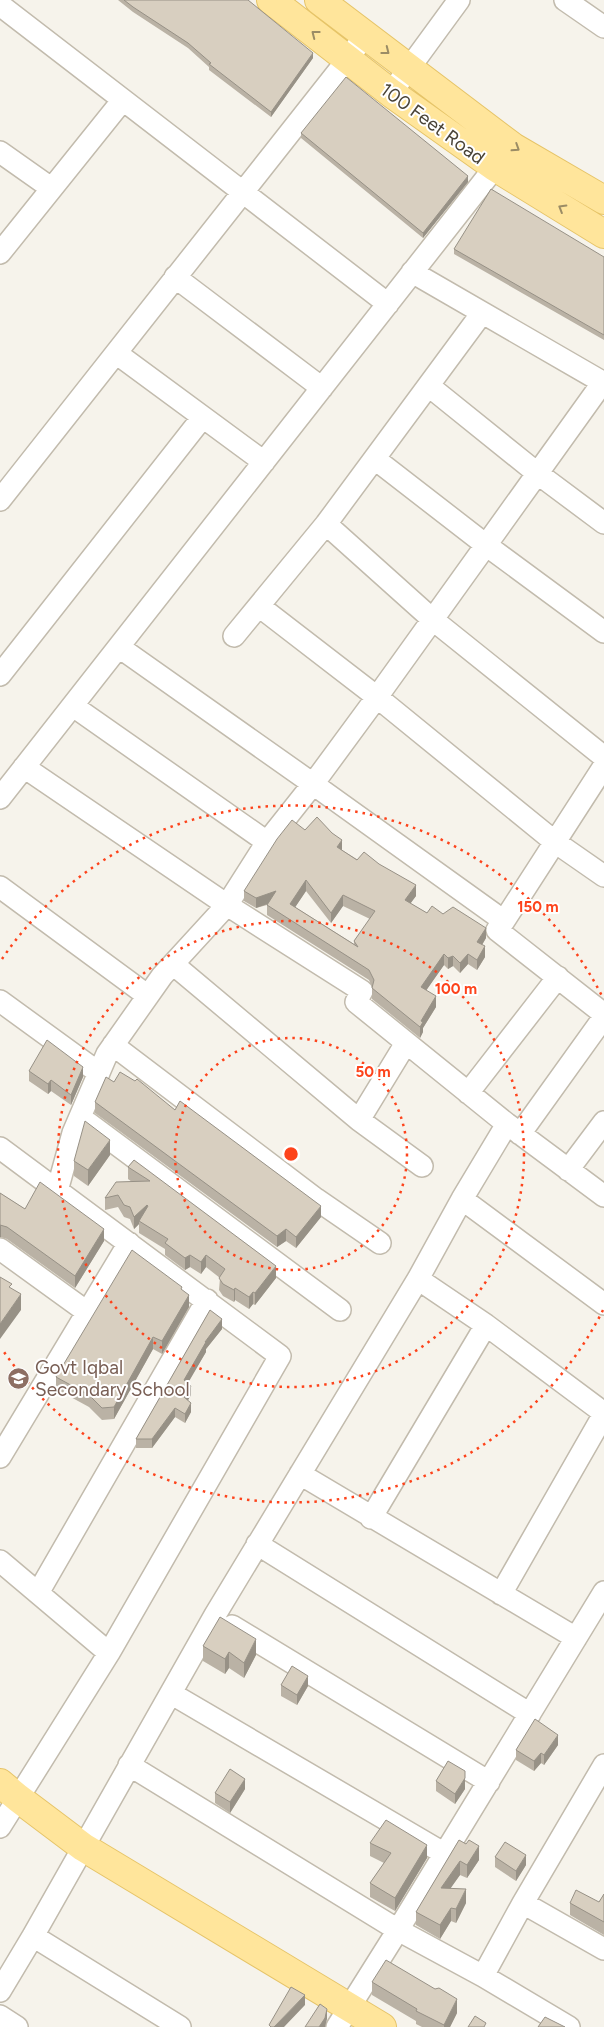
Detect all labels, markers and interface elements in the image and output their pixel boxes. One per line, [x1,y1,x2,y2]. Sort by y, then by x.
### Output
one-way arrow [312,32,321,40]
one-way arrow [380,45,390,54]
street label: 100 Feet Road [376,78,489,169]
one-way arrow [510,142,520,151]
one-way arrow [559,205,568,215]
text: 150 m [517,898,559,916]
text: 100 m [435,980,477,998]
text: 50 m [355,1063,391,1081]
centre of rings [282,1145,300,1163]
place label: Govt Iqbal Secondary School [35,1356,190,1401]
school or university icon: Govt Iqbal Secondary School [7,1366,31,1390]

